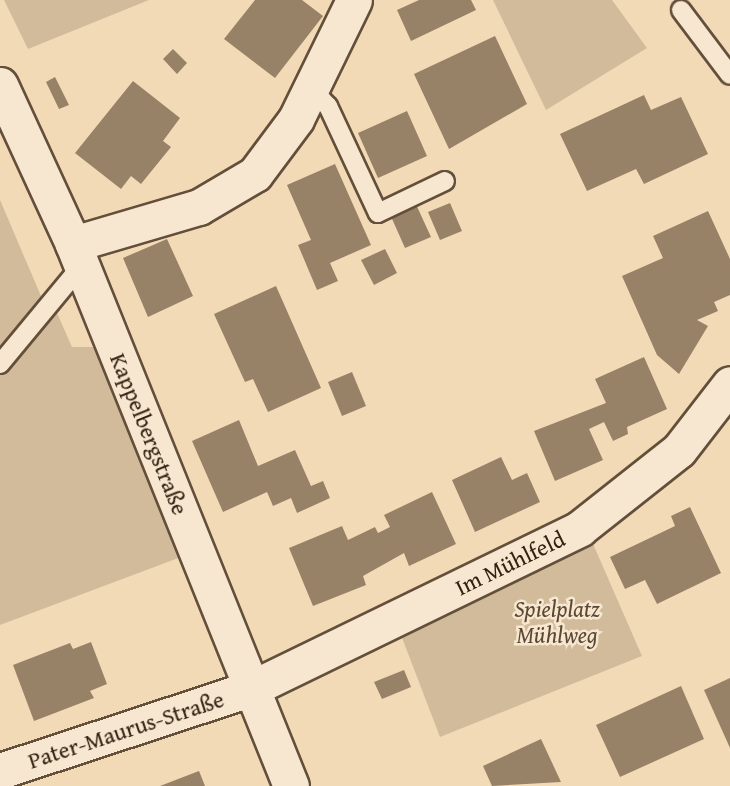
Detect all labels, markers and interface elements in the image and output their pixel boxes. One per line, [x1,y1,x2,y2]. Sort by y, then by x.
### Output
street label: Kappelbergstraße [104,349,194,519]
street label: Im Mühlfeld [451,525,569,601]
park label: Spielplatz Mühlweg [514,595,600,649]
street label: Pater-Maurus-Straße [25,685,227,775]

